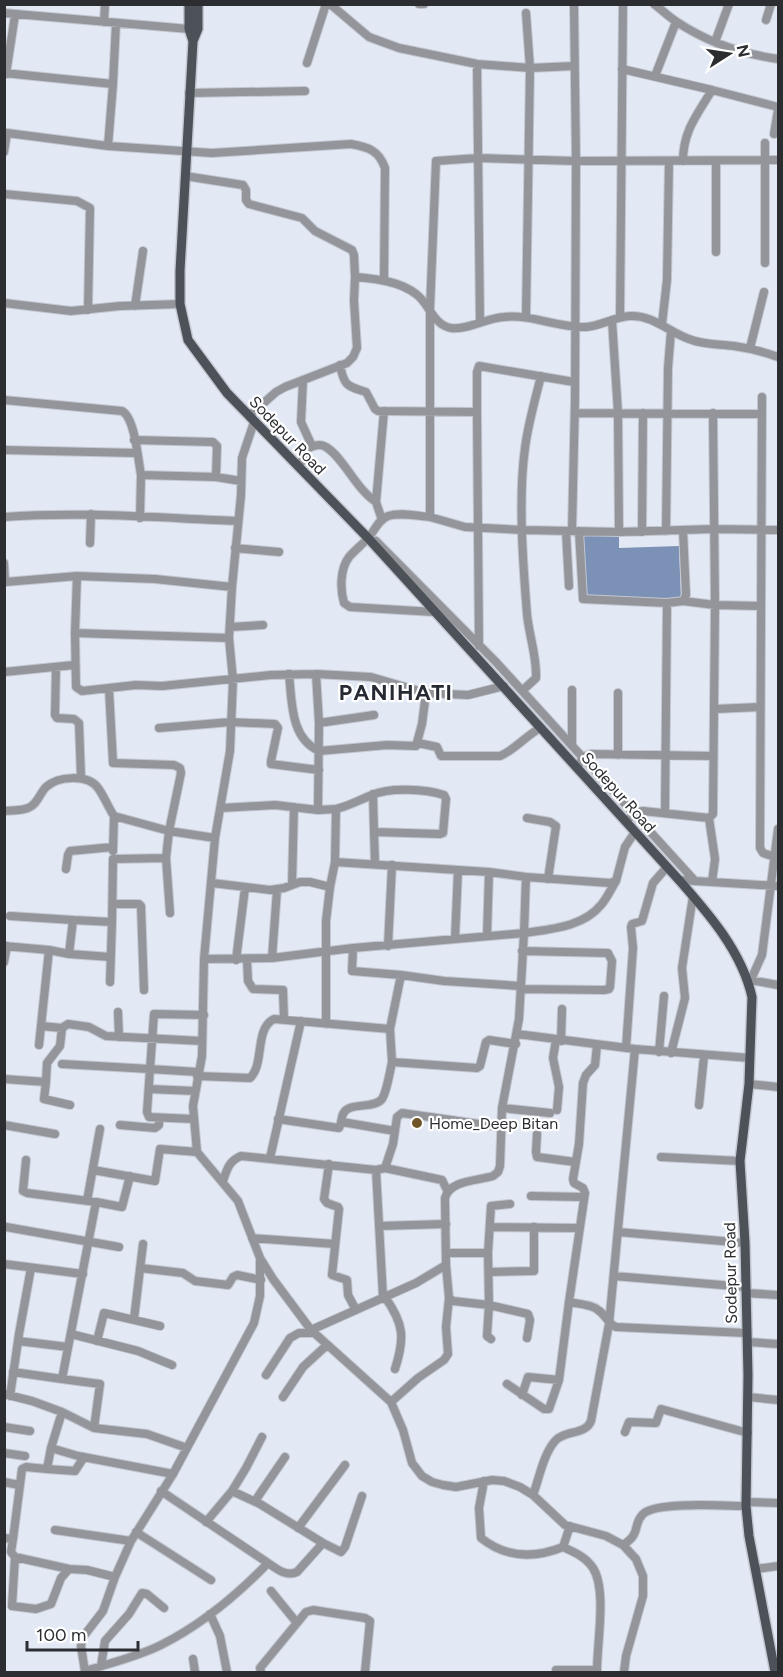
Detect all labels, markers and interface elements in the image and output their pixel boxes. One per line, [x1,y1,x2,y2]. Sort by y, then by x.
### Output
north arrow [699,24,759,84]
text: N [733,43,754,59]
street label: Sodepur Road [245,392,330,479]
district label: PANIHATI [339,679,453,706]
street label: Sodepur Road [578,748,660,837]
place label: Home_Deep Bitan [429,1114,558,1133]
marker: Home_Deep Bitan [410,1116,424,1130]
street label: Sodepur Road [720,1222,741,1324]
scale bar [27,1614,138,1652]
text: 100 m [36,1624,86,1646]

